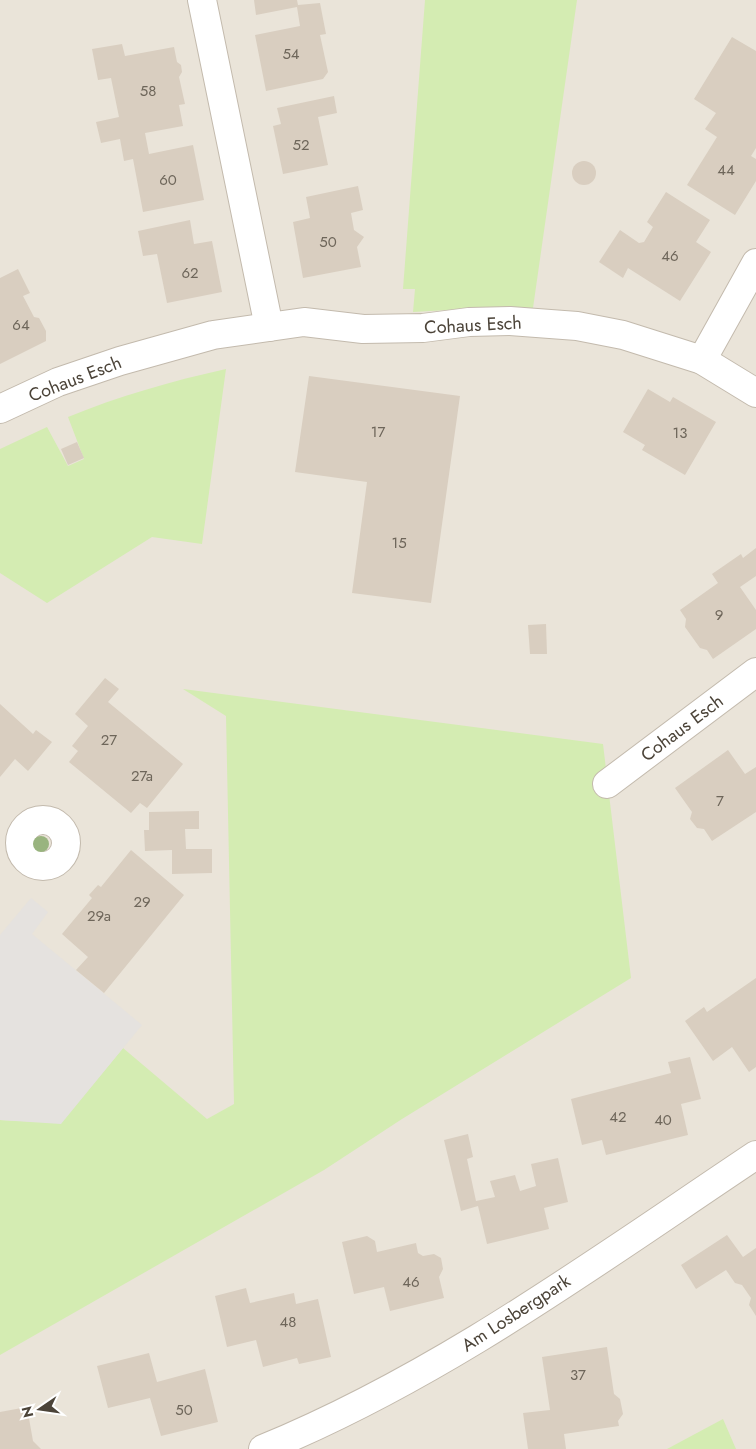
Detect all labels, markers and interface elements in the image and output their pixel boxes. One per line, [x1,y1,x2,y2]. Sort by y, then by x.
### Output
house number: 54 [282,43,300,65]
house number: 58 [140,80,156,102]
house number: 52 [293,134,310,156]
house number: 44 [717,159,735,181]
house number: 60 [159,169,177,191]
house number: 50 [319,231,337,253]
house number: 46 [661,245,679,267]
house number: 62 [181,262,199,284]
street label: Cohaus Esch [424,309,522,341]
house number: 64 [12,314,30,336]
street label: Cohaus Esch [25,349,125,409]
house number: 17 [371,421,385,443]
house number: 13 [673,422,687,444]
house number: 15 [391,532,407,554]
house number: 9 [715,604,723,626]
street label: Cohaus Esch [635,688,729,768]
house number: 27 [101,729,117,751]
house number: 27a [131,765,153,787]
house number: 7 [716,790,724,812]
house number: 29 [133,891,151,913]
house number: 29a [87,905,111,927]
house number: 42 [609,1106,627,1128]
house number: 40 [654,1109,672,1131]
street label: Am Losbergpark [456,1268,576,1358]
house number: 46 [402,1271,420,1293]
house number: 48 [280,1311,296,1333]
house number: 37 [570,1364,586,1386]
north arrow [15,1384,65,1434]
house number: 50 [175,1399,193,1421]
text: N [16,1404,38,1420]

